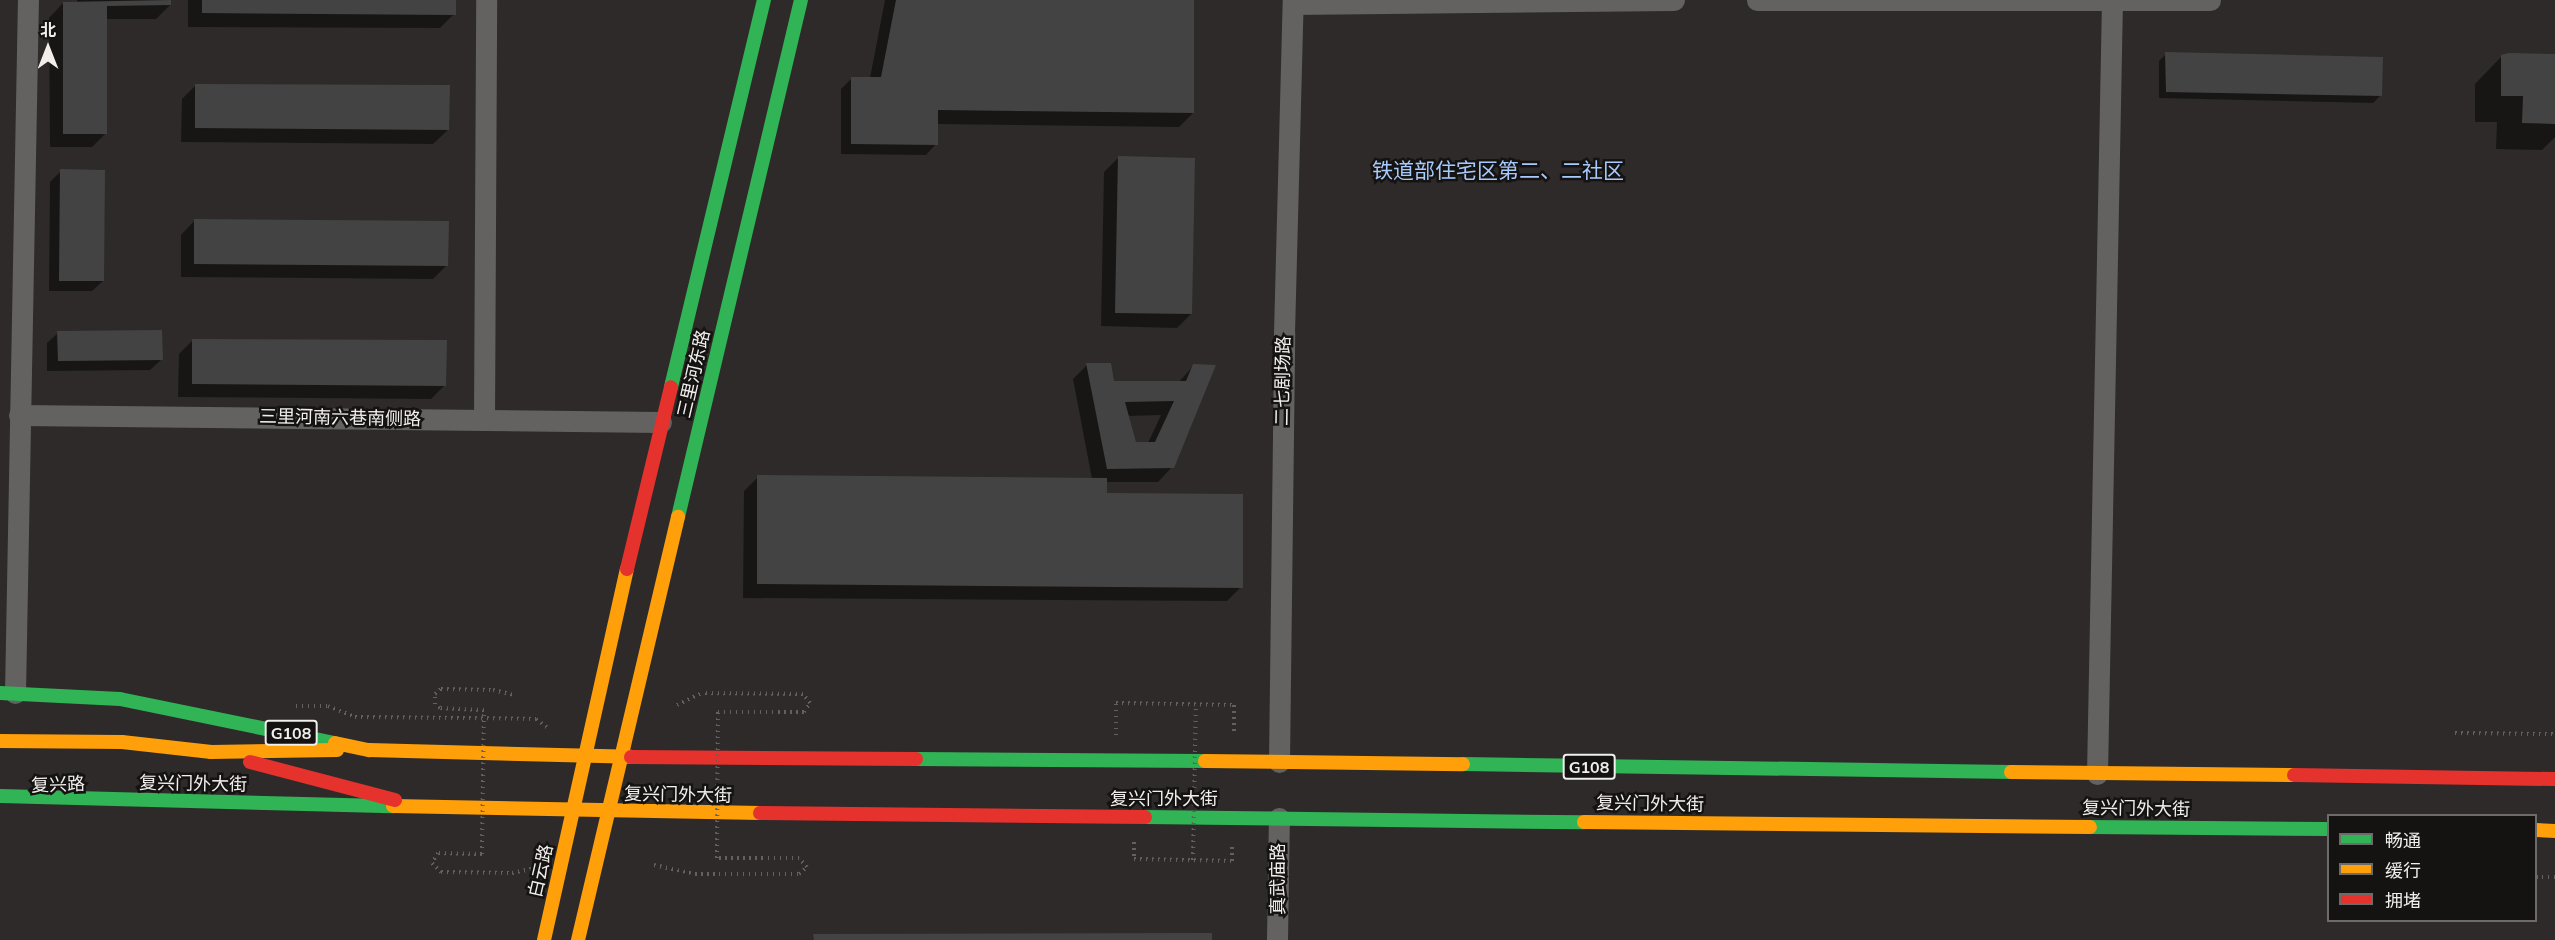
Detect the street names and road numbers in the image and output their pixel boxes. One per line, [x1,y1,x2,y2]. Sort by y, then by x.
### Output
street label: 三里河东路 [673,328,715,420]
street label: 二七剧场路 [1271,336,1295,426]
street label: 三里河南六巷南侧路 [259,406,421,430]
road number: G108 [264,720,318,746]
road number: G108 [1562,754,1616,780]
street label: 复兴门外大街 [139,772,247,796]
street label: 复兴路 [31,773,85,797]
street label: 复兴门外大街 [624,783,732,807]
street label: 复兴门外大街 [1110,788,1218,810]
street label: 复兴门外大街 [1596,792,1704,816]
street label: 复兴门外大街 [2082,797,2190,821]
street label: 白云路 [524,842,558,900]
street label: 真武庙路 [1267,843,1289,915]

